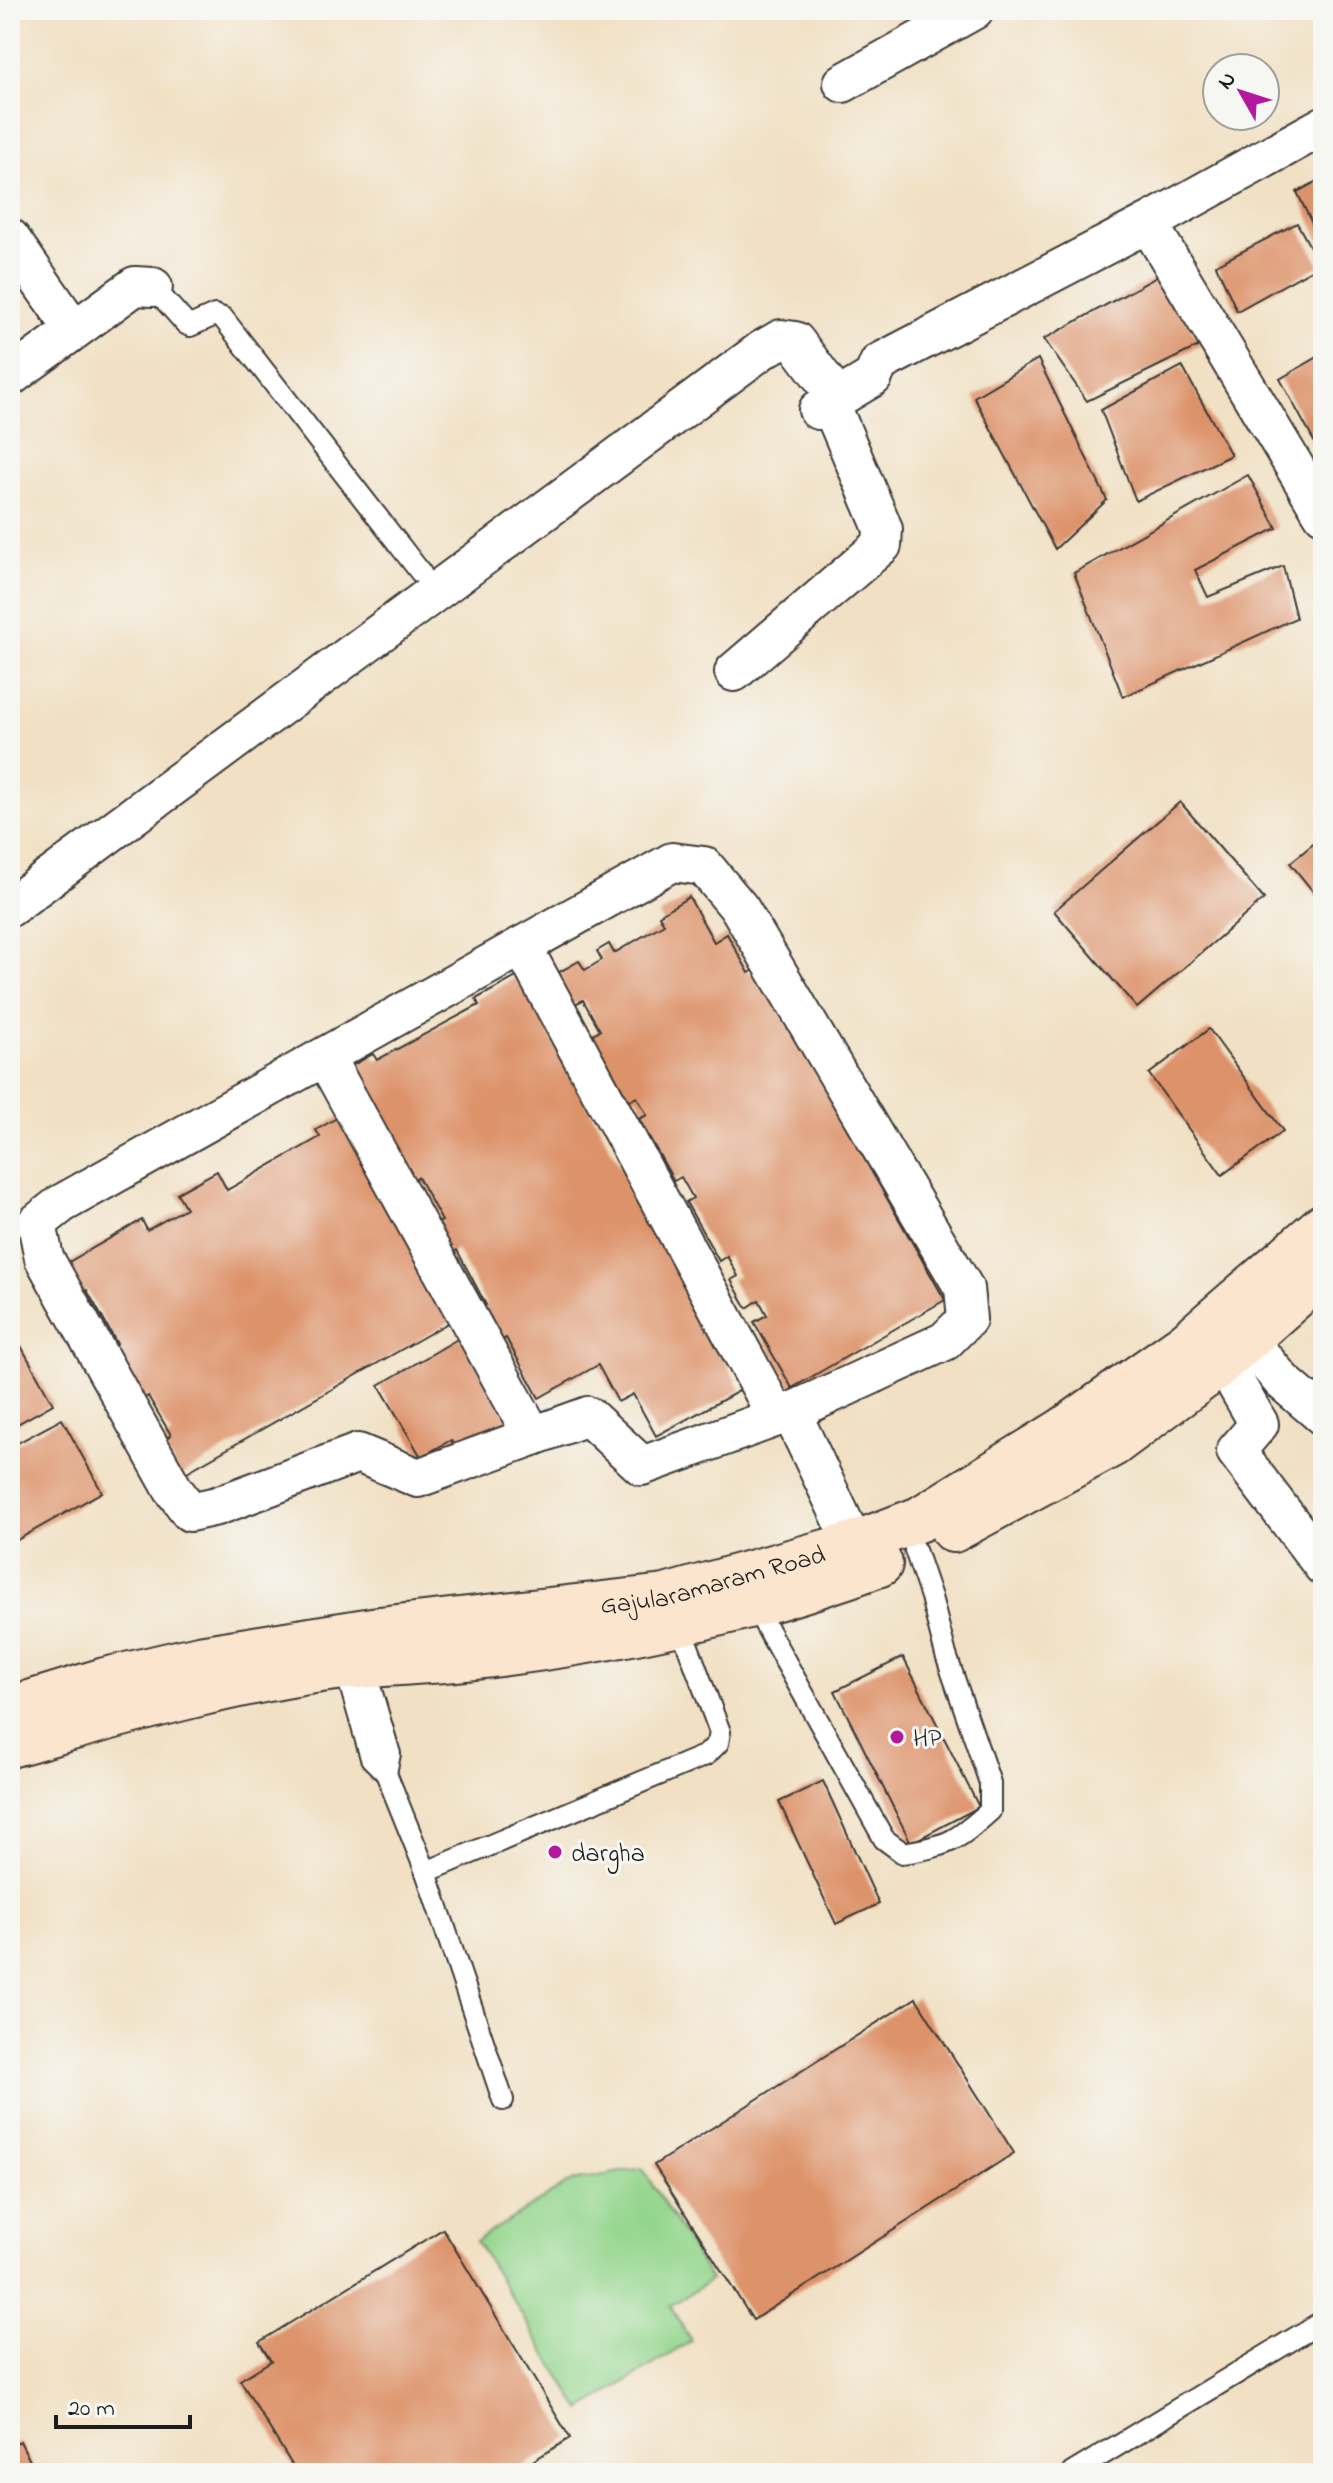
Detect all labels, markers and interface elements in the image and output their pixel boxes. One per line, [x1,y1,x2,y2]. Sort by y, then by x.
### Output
north arrow [1201,52,1281,132]
text: N [1211,65,1245,97]
street label: Gajularamaram Road [598,1537,830,1626]
place label: HP [913,1721,942,1759]
marker: HP [888,1728,906,1746]
place label: dargha [571,1836,645,1874]
marker: dargha [546,1843,564,1861]
scale bar [56,2379,190,2429]
text: 20 m [68,2392,115,2427]

